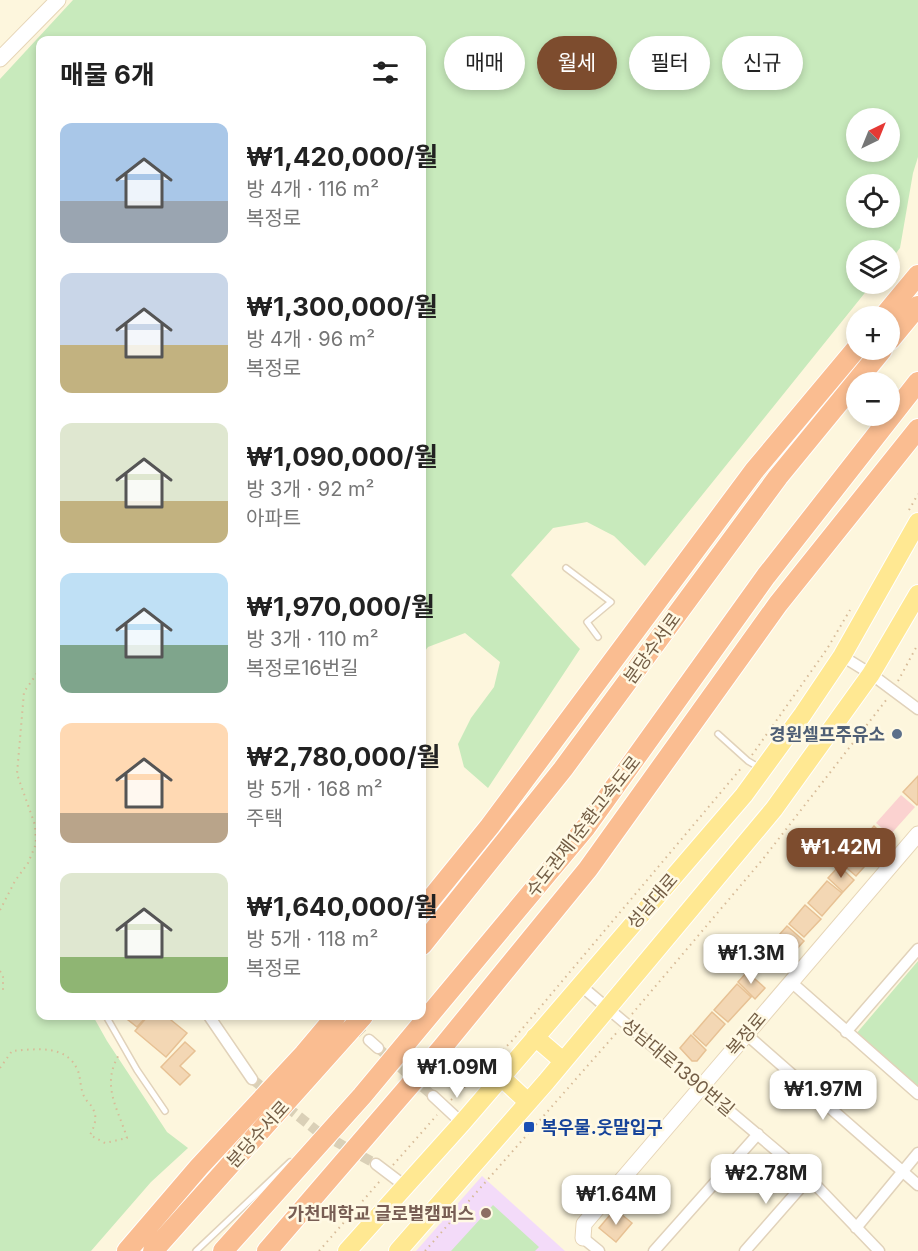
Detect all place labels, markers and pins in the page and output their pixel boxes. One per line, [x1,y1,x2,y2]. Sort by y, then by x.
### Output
place label: 경원셀프주유소 [769,724,885,745]
marker: 경원셀프주유소 [890,727,904,741]
pin: ₩1.42M [792,828,890,879]
pin: ₩1.3M [709,934,793,985]
pin: ₩1.09M [408,1048,506,1099]
pin: ₩1.97M [774,1070,872,1121]
place label: 복우물.웃말입구 [541,1117,663,1138]
marker: 복우물.웃말입구 [522,1120,536,1134]
pin: ₩2.78M [717,1154,815,1205]
pin: ₩1.64M [567,1175,665,1226]
place label: 가천대학교 글로벌캠퍼스 [288,1203,474,1224]
marker: 가천대학교 글로벌캠퍼스 [479,1206,493,1220]

